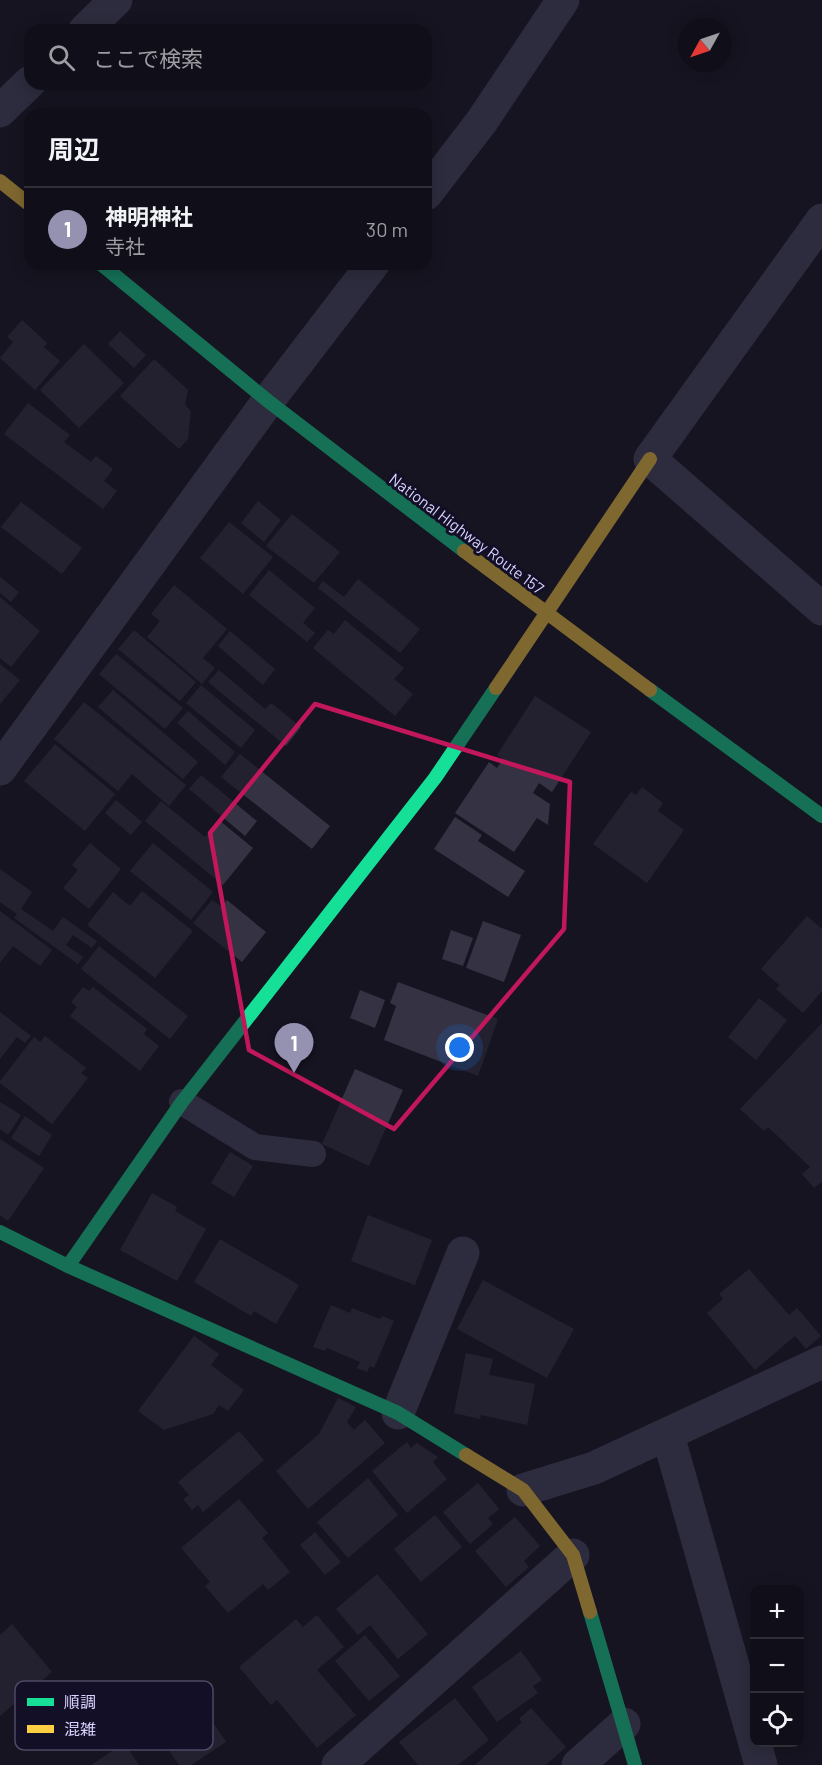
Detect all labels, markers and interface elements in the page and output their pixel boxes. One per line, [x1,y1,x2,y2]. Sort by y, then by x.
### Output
north arrow [678,18,732,72]
search box [24,24,432,90]
icon: search [45,41,78,74]
text: ここで検索 [93,45,203,71]
text: 周辺 [48,133,100,164]
text: 神明神社 [105,203,193,229]
text: 1 [64,217,71,241]
text: 30 m [366,217,408,241]
text: 寺社 [105,234,145,258]
street label: National Highway Route 157 [386,469,548,598]
pin: 1 [274,1024,314,1073]
your location [445,1033,474,1062]
map controls [750,1585,804,1747]
button: + [750,1585,804,1639]
button: − [750,1639,804,1693]
legend [15,1681,213,1750]
text: 順調 [64,1692,96,1711]
button: locate [750,1693,804,1747]
text: 混雑 [64,1719,96,1738]

